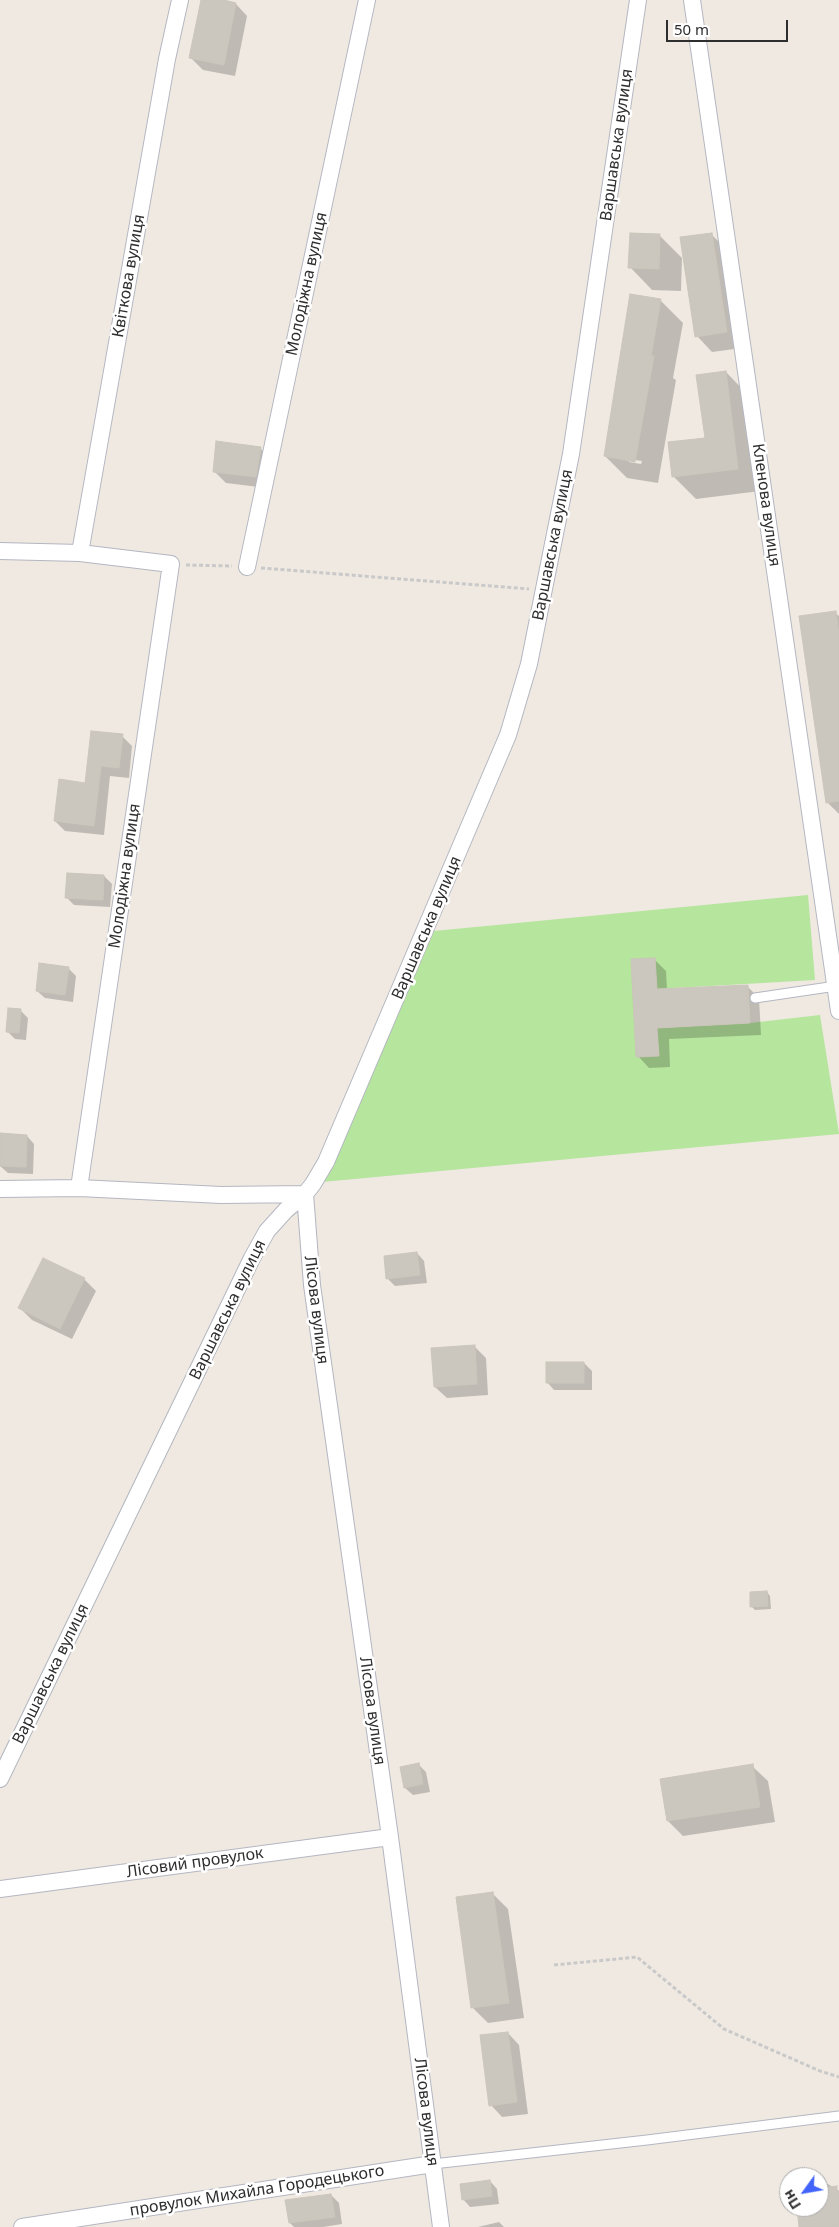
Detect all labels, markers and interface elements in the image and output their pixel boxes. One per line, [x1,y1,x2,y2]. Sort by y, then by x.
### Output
scale bar [669,10,792,42]
text: 50 m [674,19,709,39]
street label: Варшавська вулиця [597,68,637,222]
street label: Молодіжна вулиця [282,211,332,357]
street label: Квіткова вулиця [109,213,149,339]
street label: Кленова вулиця [748,442,784,568]
street label: Варшавська вулиця [529,468,577,622]
street label: Молодіжна вулиця [105,802,145,950]
street label: Варшавська вулиця [388,854,466,1002]
street label: Варшавська вулиця [186,1237,270,1383]
street label: Лісова вулиця [300,1255,332,1365]
street label: Варшавська вулиця [9,1601,93,1747]
street label: Лісова вулиця [355,1656,389,1766]
street label: Лісовий провулок [125,1844,265,1882]
street label: Лісова вулиця [410,2057,442,2167]
street label: провулок Михайла Городецького [128,2161,386,2221]
north arrow [779,2167,829,2217]
text: Пн [778,2186,805,2213]

